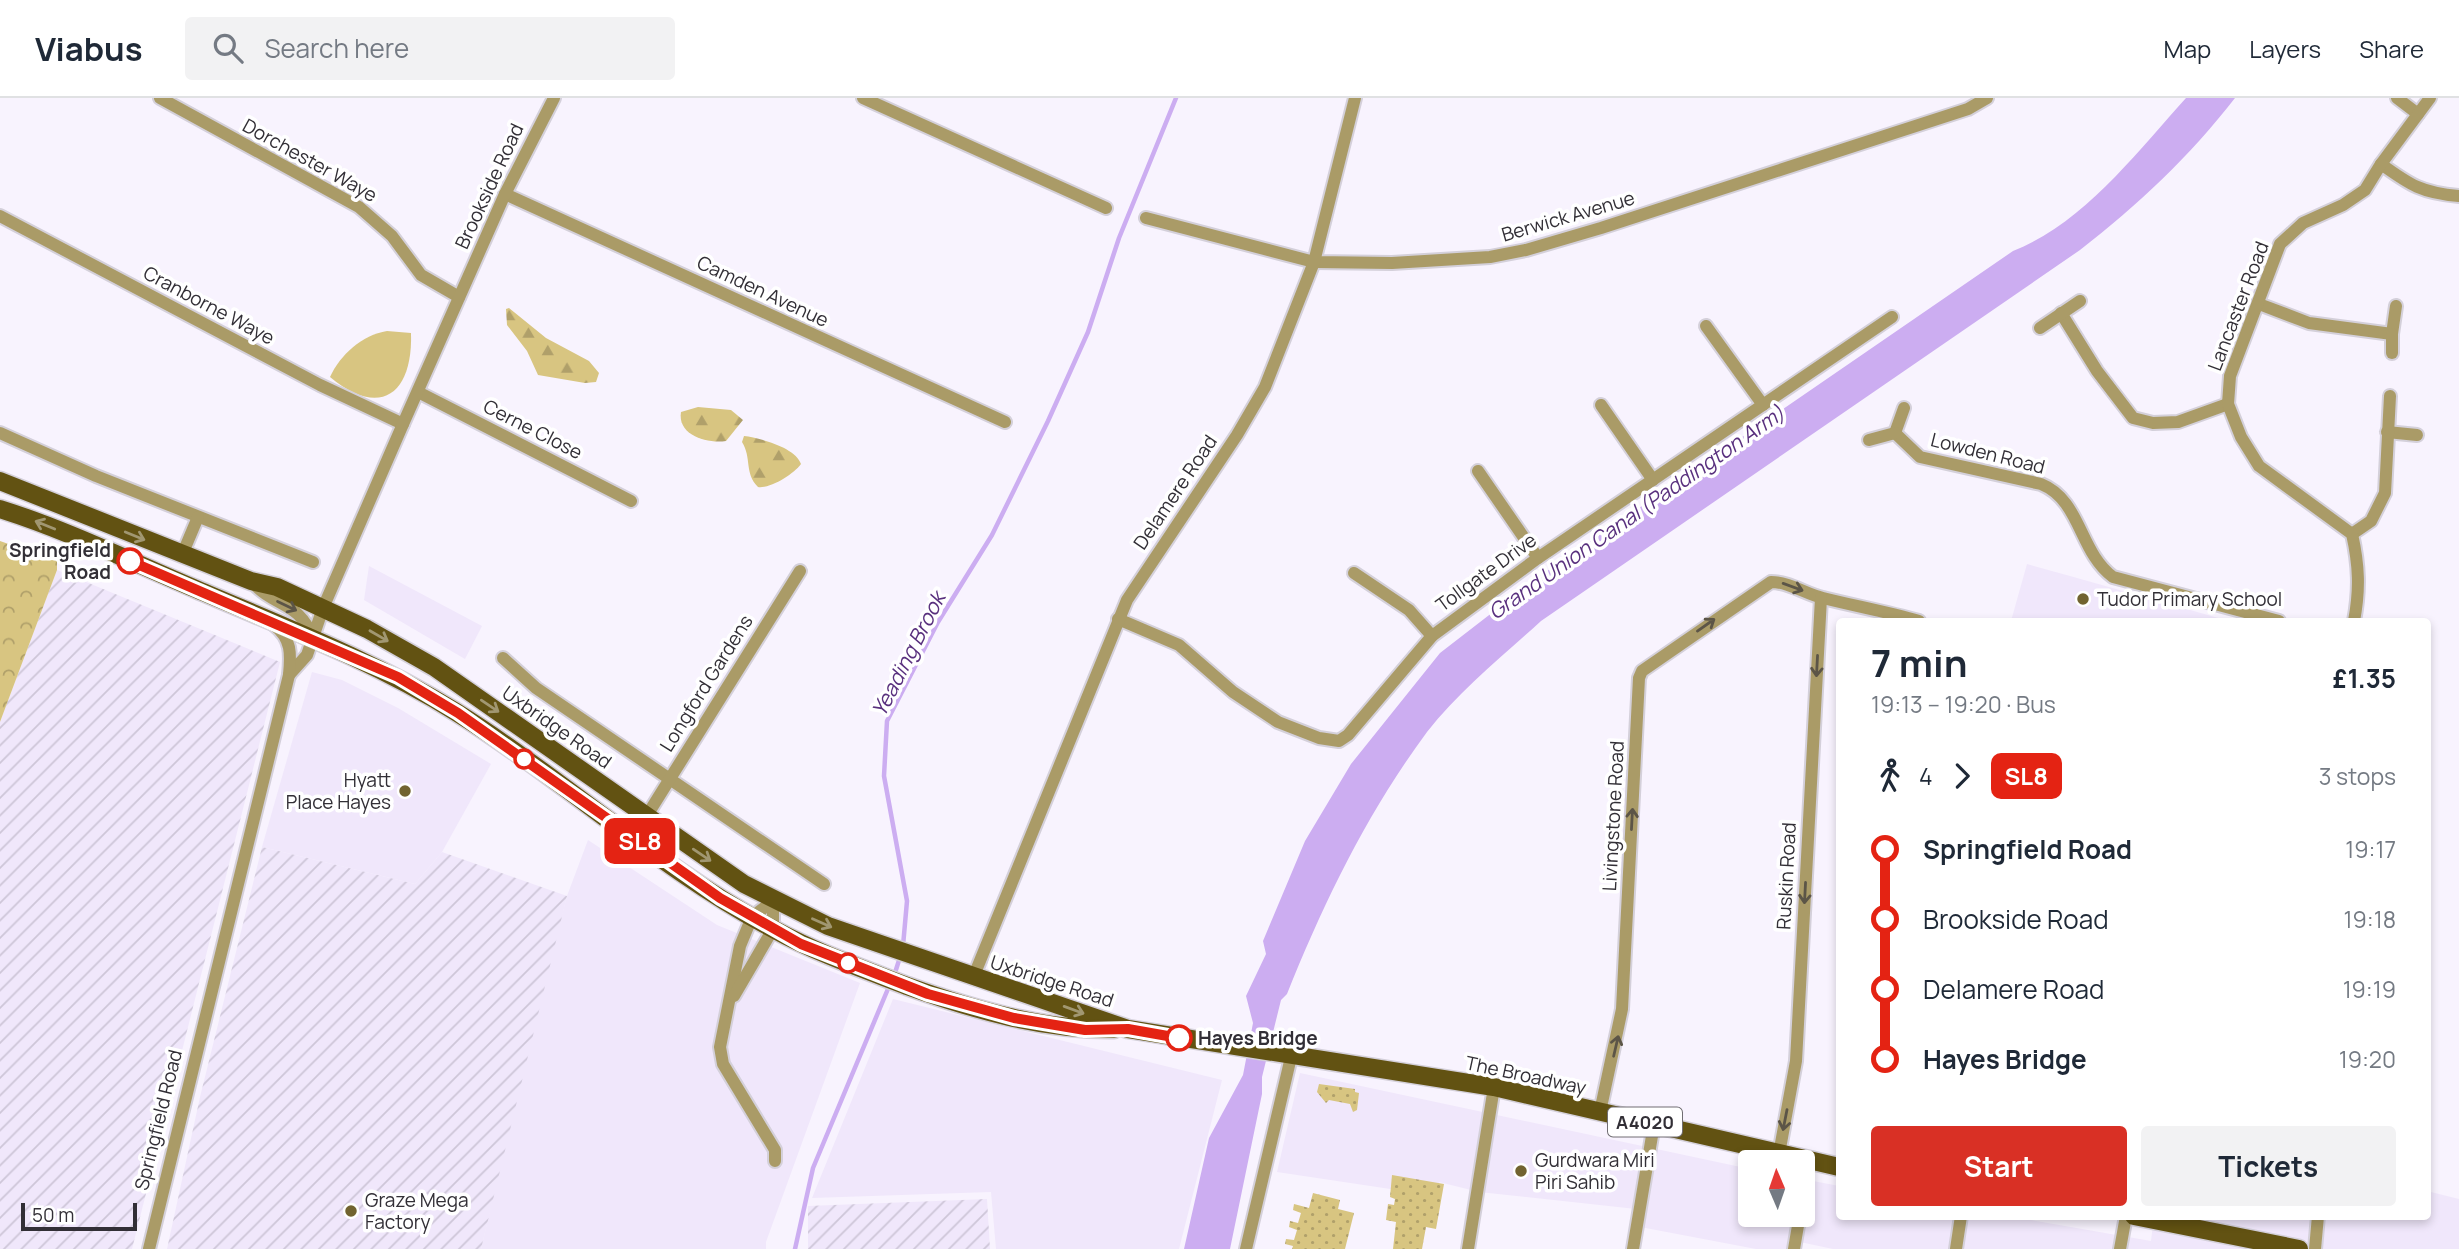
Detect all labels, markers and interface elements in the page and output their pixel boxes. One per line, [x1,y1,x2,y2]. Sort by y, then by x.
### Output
search box [185,17,675,80]
text: Viabus [35,26,143,71]
icon: search [209,29,247,67]
text: Search here [265,30,409,66]
text: Map [2164,32,2211,65]
text: Layers [2249,32,2321,65]
text: Share [2359,32,2424,65]
street label: Dorchester Waye [238,112,382,208]
street label: Brookside Road [449,119,529,253]
street label: Berwick Avenue [1498,185,1638,247]
street label: Lancaster Road [2201,238,2275,374]
street label: Camden Avenue [693,249,833,333]
street label: Cranborne Waye [139,259,279,351]
street label: Cerne Close [479,393,587,465]
water label: Grand Union Canal (Paddington Arm) [1482,399,1790,625]
street label: Lowden Road [1928,426,2048,480]
street label: Delamere Road [1127,430,1223,554]
one-way arrow [34,518,56,531]
street label: Tollgate Drive [1431,527,1541,617]
one-way arrow [124,530,146,543]
place label: Springfield Road [9,537,111,585]
marker: Springfield Road [117,548,143,574]
one-way arrow [1782,582,1804,594]
water label: Yeading Brook [865,585,952,721]
place label: Tudor Primary School [2097,586,2282,612]
marker: Tudor Primary School [2075,591,2091,607]
one-way arrow [276,600,297,614]
street label: Longford Gardens [653,610,759,756]
one-way arrow [1696,618,1715,632]
one-way arrow [368,630,389,643]
text: 7 min [1871,636,1967,688]
one-way arrow [1810,654,1823,677]
text: £1.35 [2333,660,2396,696]
street label: Uxbridge Road [497,680,617,774]
text: 19:13 – 19:20 · Bus [1871,688,2056,720]
one-way arrow [480,699,499,713]
street label: Livingstone Road [1596,740,1630,892]
unlabelled marker [514,749,534,769]
icon: walk [1871,757,1909,795]
icon: forward [1943,757,1981,795]
text: SL8 [2005,759,2048,792]
text: 4 [1919,760,1933,792]
text: 3 stops [2319,760,2396,792]
place label: Hyatt Place Hayes [286,767,391,815]
marker: Hyatt Place Hayes [397,783,413,799]
one-way arrow [1626,808,1639,831]
line badge: SL8 [600,818,680,864]
street label: Ruskin Road [1770,822,1802,930]
text: SL8 [618,824,662,857]
text: Springfield Road [1923,831,2132,867]
text: 19:17 [2345,833,2396,865]
one-way arrow [692,848,711,862]
one-way arrow [1798,881,1811,904]
text: Brookside Road [1923,901,2109,937]
text: 19:18 [2344,903,2396,935]
one-way arrow [811,917,832,930]
street label: Uxbridge Road [987,949,1117,1013]
unlabelled marker [838,953,858,973]
text: Delamere Road [1923,971,2104,1007]
text: 19:19 [2343,973,2396,1005]
one-way arrow [1062,1005,1084,1017]
marker: Hayes Bridge [1166,1025,1192,1051]
place label: Hayes Bridge [1198,1025,1318,1051]
one-way arrow [1609,1035,1623,1058]
text: Hayes Bridge [1923,1041,2087,1077]
text: 19:20 [2339,1043,2396,1075]
street label: Springfield Road [128,1047,188,1193]
street label: The Broadway [1463,1050,1589,1100]
road number: A4020 [1608,1107,1682,1136]
one-way arrow [1778,1108,1792,1131]
button: Start [1871,1126,2127,1206]
button: Tickets [2141,1126,2396,1206]
place label: Gurdwara Miri Piri Sahib [1535,1147,1655,1195]
north arrow [1738,1150,1815,1227]
map controls [1738,1150,1815,1227]
marker: Gurdwara Miri Piri Sahib [1513,1163,1529,1179]
place label: Graze Mega Factory [365,1187,469,1235]
scale bar [21,1200,136,1232]
text: 50 m [32,1202,74,1228]
marker: Graze Mega Factory [343,1203,359,1219]

